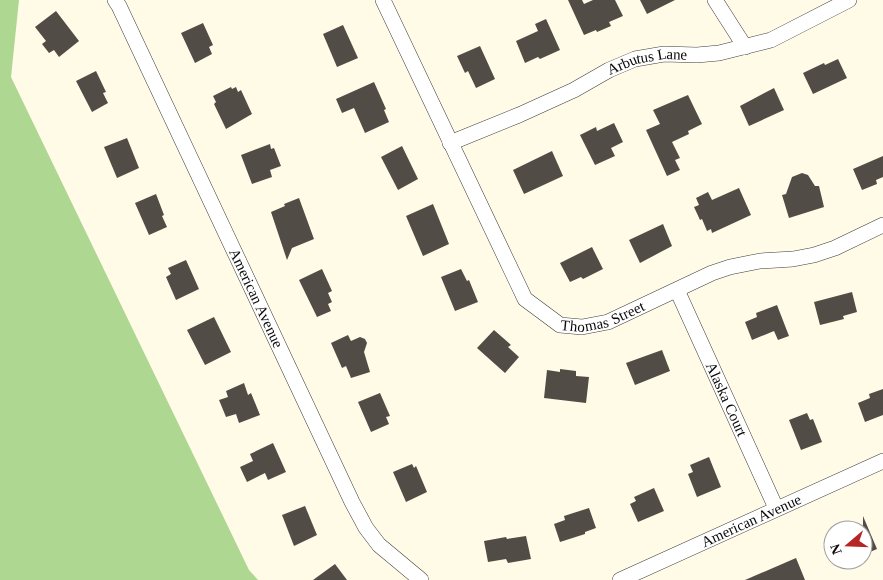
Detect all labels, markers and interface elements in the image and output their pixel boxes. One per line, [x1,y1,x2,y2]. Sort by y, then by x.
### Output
street label: Arbutus Lane [605,46,688,78]
street label: American Avenue [226,246,287,351]
street label: Thomas Street [560,298,648,335]
street label: Alaska Court [703,360,751,440]
street label: American Avenue [699,491,804,550]
north arrow [823,520,873,570]
text: N [827,542,845,556]

